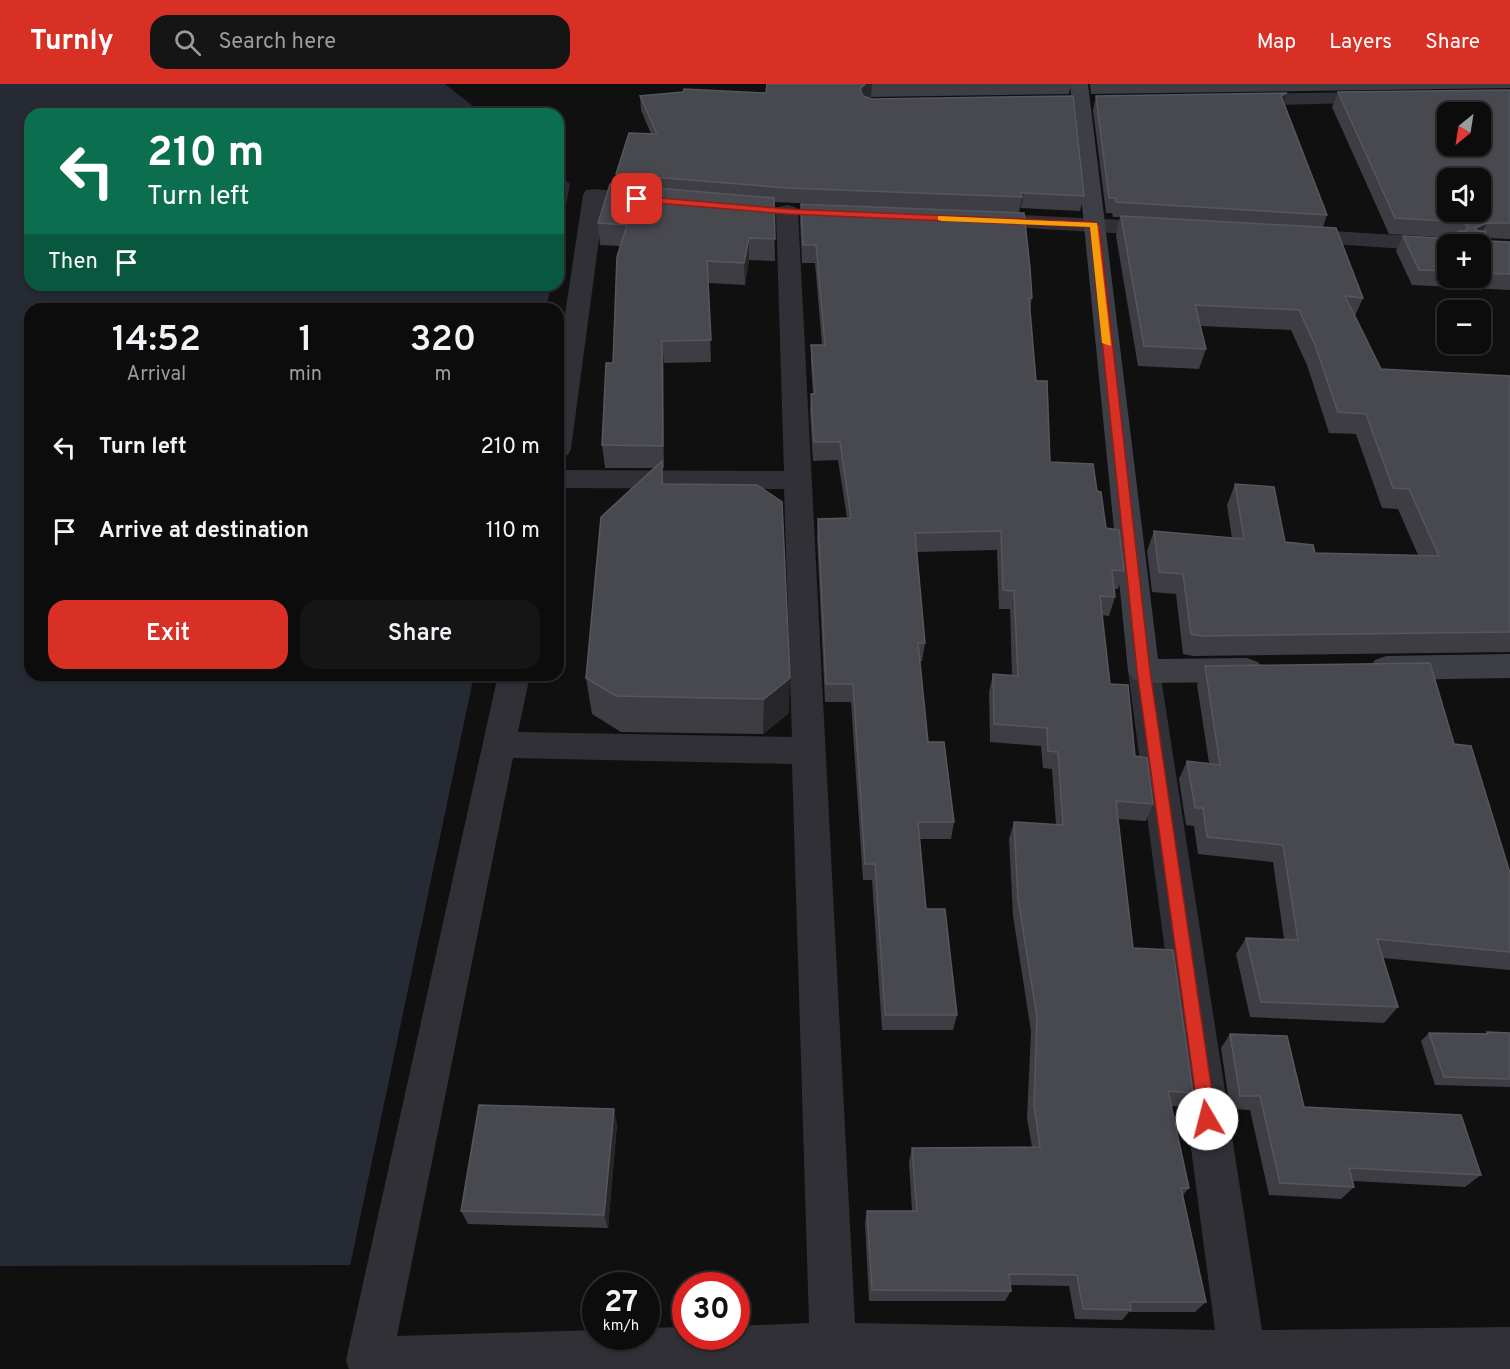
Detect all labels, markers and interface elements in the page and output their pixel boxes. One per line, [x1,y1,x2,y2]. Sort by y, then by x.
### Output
search box [150,15,570,69]
text: Turnly [30,24,114,60]
icon: search [171,26,204,59]
text: Search here [219,29,336,56]
text: Map [1257,29,1296,56]
text: Layers [1329,29,1392,56]
text: Share [1425,29,1480,56]
north arrow [1437,102,1491,156]
map controls [1437,102,1491,354]
text: 210 m [147,128,264,181]
icon: left [48,132,126,210]
button: sound [1437,168,1491,222]
pin [611,173,662,224]
text: Turn left [147,180,249,214]
icon: arrive [620,182,653,215]
button: + [1437,234,1491,288]
icon: arrive [110,246,143,279]
text: Then [48,249,98,276]
button: − [1437,300,1491,354]
text: 14:52 [112,318,201,364]
text: 1 [298,318,312,364]
text: 320 [410,318,476,364]
text: Arrival [127,362,186,388]
text: min [289,362,322,388]
text: m [435,362,452,388]
icon: left [48,431,81,464]
text: Turn left [99,434,187,461]
text: 210 m [480,434,540,461]
icon: arrive [48,515,81,548]
text: Arrive at destination [99,518,309,545]
text: 110 m [486,518,540,545]
button: Exit [48,600,288,669]
button: Share [300,600,540,669]
position arrow [1175,1087,1239,1151]
speed limit sign: 30 [672,1272,750,1350]
text: 27 [604,1285,638,1322]
text: km/h [603,1317,639,1336]

